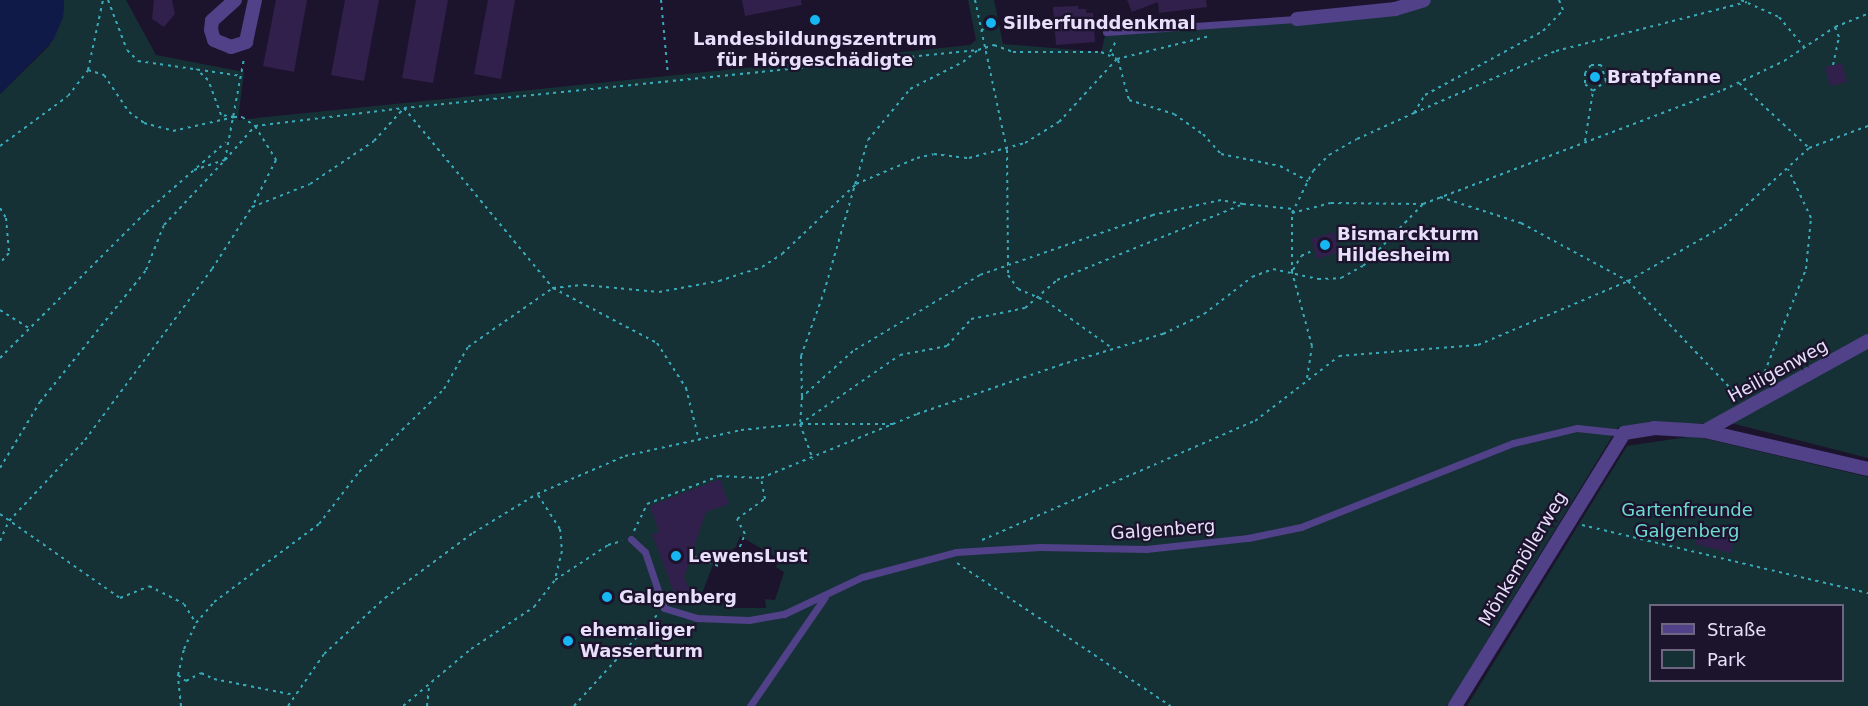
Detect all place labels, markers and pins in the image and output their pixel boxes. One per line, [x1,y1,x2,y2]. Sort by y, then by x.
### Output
place label: Silberfunddenkmal [1003,12,1196,34]
marker: Landesbildungszentrum für Hörgeschädigte [808,13,822,27]
marker: Silberfunddenkmal [984,16,998,30]
place label: Landesbildungszentrum für Hörgeschädigte [693,29,937,72]
place label: Bratpfanne [1607,66,1721,88]
marker: Bratpfanne [1588,70,1602,84]
place label: Bismarckturm Hildesheim [1337,224,1479,266]
marker: Bismarckturm Hildesheim [1318,238,1332,252]
place label: LewensLust [688,545,808,567]
marker: LewensLust [669,549,683,563]
place label: Galgenberg [619,586,737,608]
marker: Galgenberg [600,590,614,604]
place label: ehemaliger Wasserturm [580,620,703,662]
marker: ehemaliger Wasserturm [561,634,575,648]

